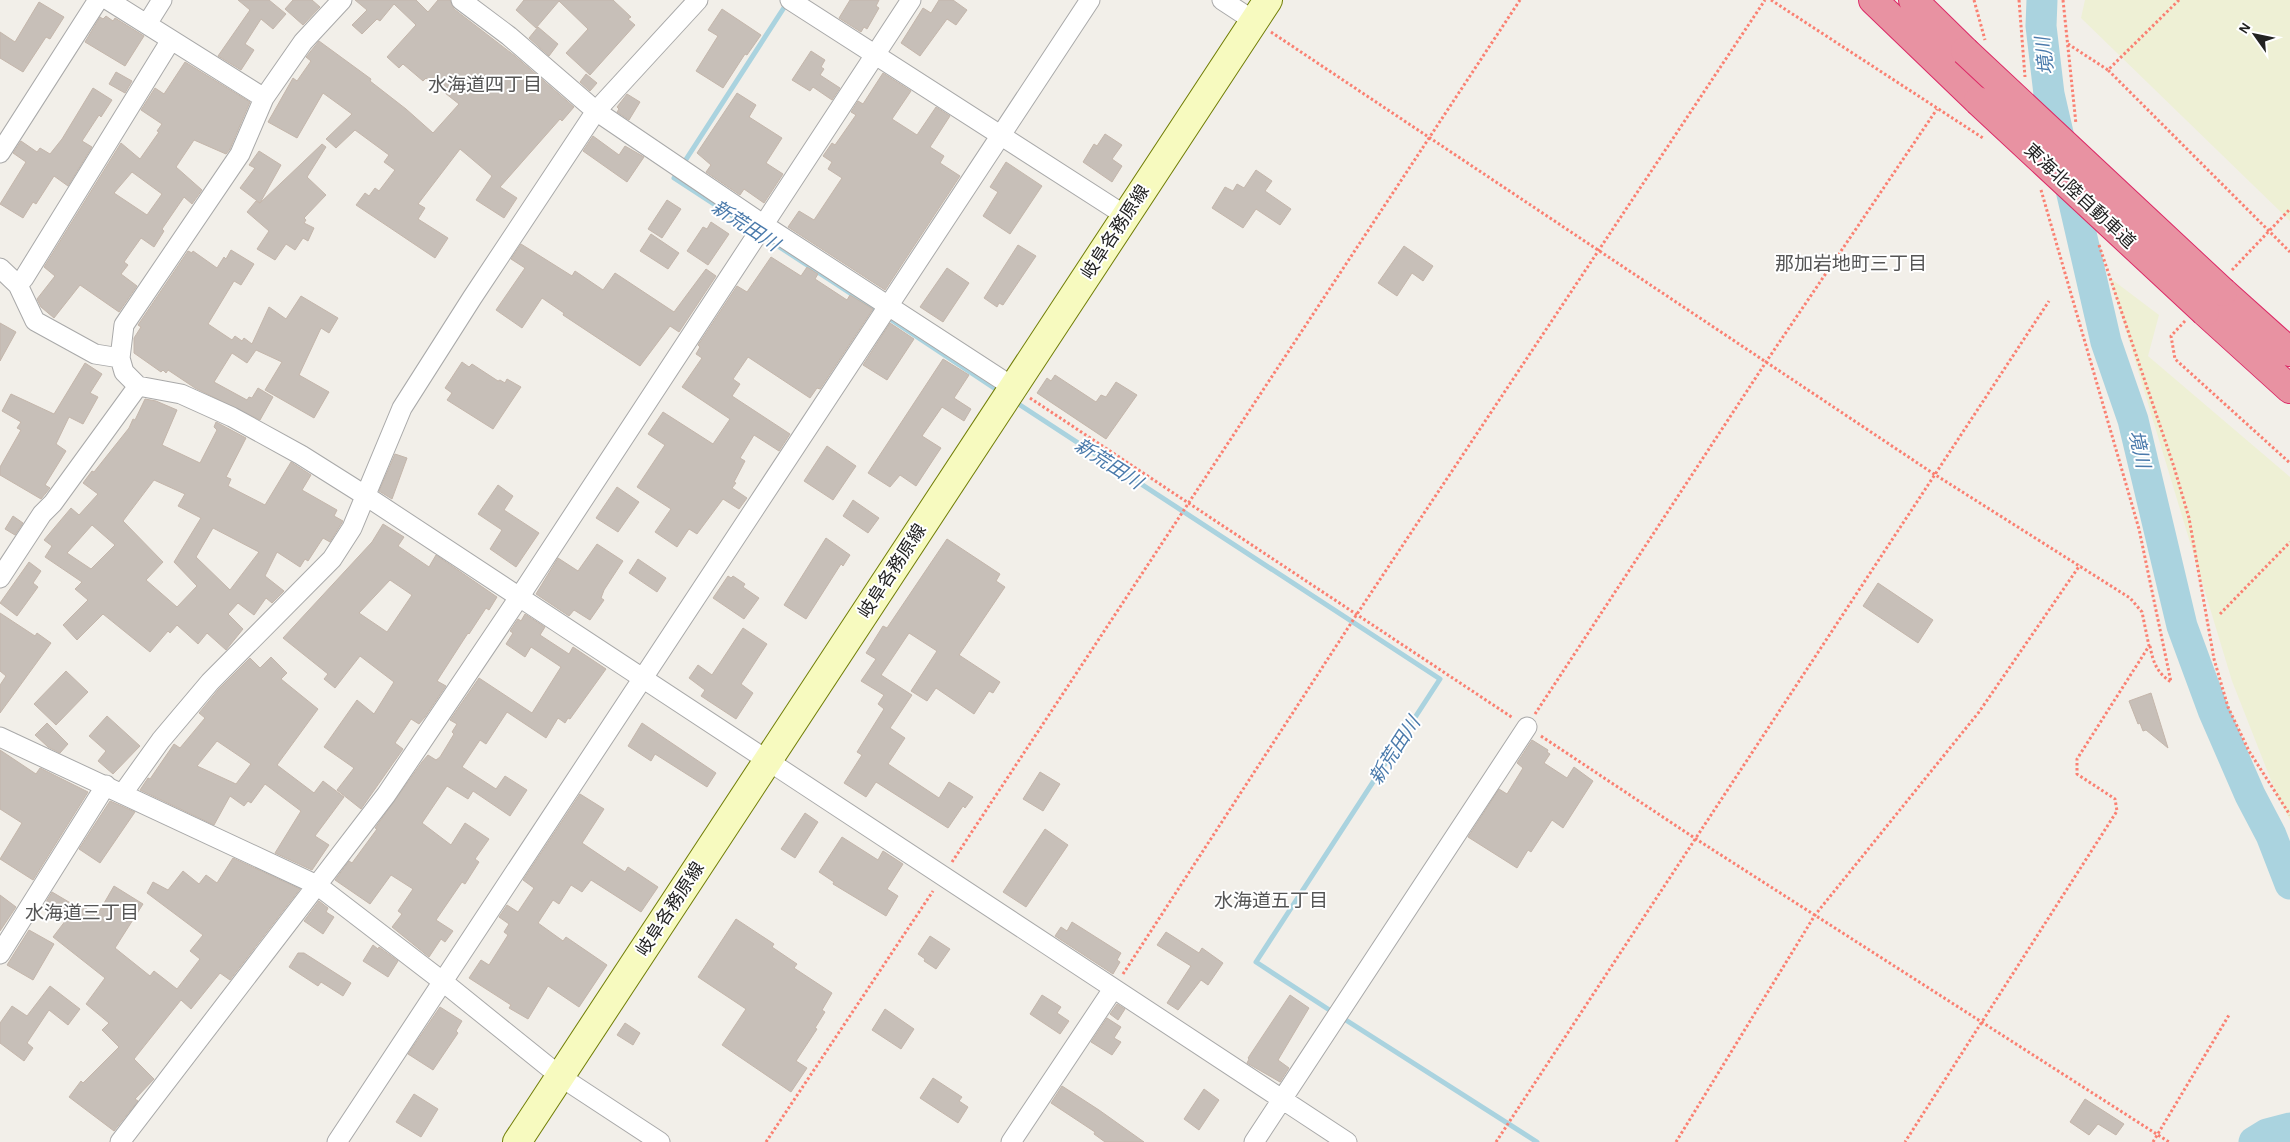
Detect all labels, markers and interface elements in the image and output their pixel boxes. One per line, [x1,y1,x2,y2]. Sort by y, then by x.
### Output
north arrow [2230,10,2280,60]
text: N [2236,21,2253,36]
water label: 境川 [2033,34,2057,76]
district label: 水海道四丁目 [428,75,542,95]
street label: 東海北陸自動車道 [2021,140,2139,252]
street label: 岐阜各務原線 [1077,181,1153,283]
water label: 新荒田川 [708,197,784,256]
district label: 那加岩地町三丁目 [1775,253,1927,274]
water label: 境川 [2125,428,2153,472]
water label: 新荒田川 [1071,435,1147,494]
street label: 岐阜各務原線 [854,520,930,622]
water label: 新荒田川 [1366,712,1425,788]
street label: 岐阜各務原線 [632,858,708,960]
district label: 水海道五丁目 [1214,891,1328,911]
district label: 水海道三丁目 [25,903,139,923]

